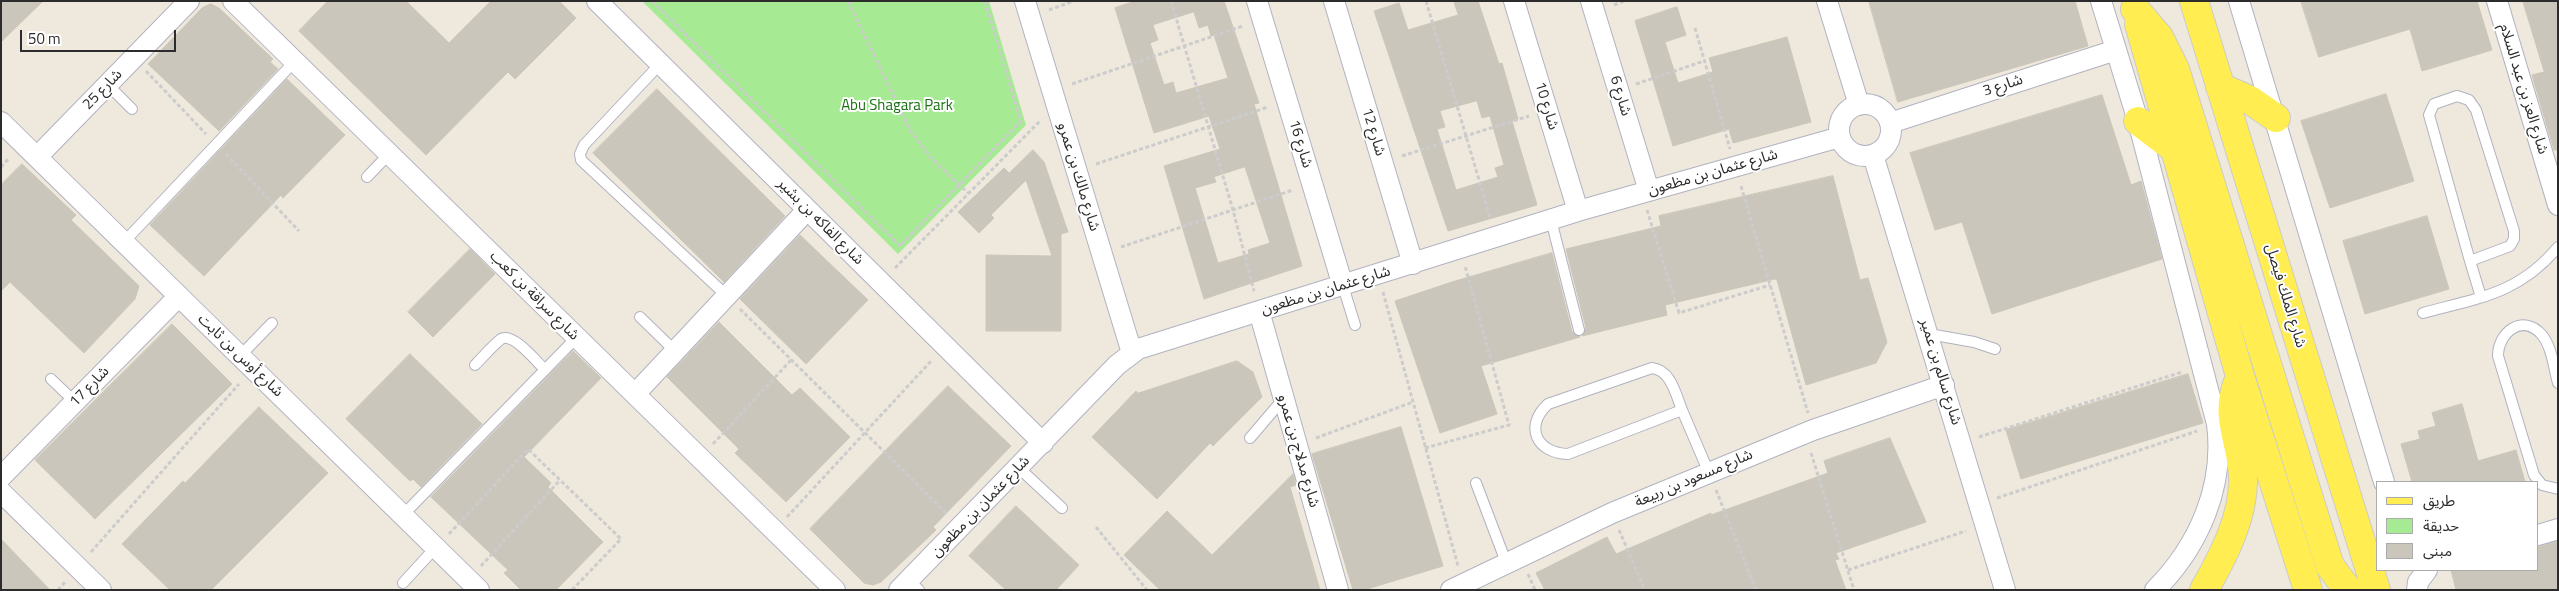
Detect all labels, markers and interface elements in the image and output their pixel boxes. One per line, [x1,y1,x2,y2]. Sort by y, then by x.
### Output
scale bar [22,20,179,52]
street label: شارع العز بن عبد السلام [2495,21,2551,157]
text: 50 m [28,27,61,50]
street label: شارع 25 [79,66,127,114]
street label: شارع 3 [1981,71,2025,101]
street label: شارع 6 [1605,74,1635,118]
street label: شارع 10 [1530,80,1562,132]
park label: Abu Shagara Park [841,97,953,115]
street label: شارع 12 [1357,106,1389,158]
street label: شارع 16 [1284,118,1316,170]
street label: شارع مالك بن عمرو [1053,120,1103,234]
street label: شارع عثمان بن مظعون [1646,146,1780,200]
street label: شارع الفاكه بن بشير [773,175,867,269]
street label: شارع الملك فيصل [2261,242,2309,350]
street label: شارع سراقة بن كعب [485,247,583,345]
street label: شارع عثمان بن مظعون [1259,263,1393,319]
street label: شارع أوس بن ثابت [194,311,286,401]
street label: شارع سالم بن عمير [1915,317,1965,427]
street label: شارع 17 [66,363,114,411]
street label: شارع مدلاج بن عمرو [1273,392,1323,510]
street label: شارع مسعود بن ربيعة [1632,446,1756,512]
street label: شارع عثمان بن مظعون [928,452,1034,562]
legend [2376,481,2539,571]
text: طريق [2423,489,2455,512]
text: حديقة [2423,514,2459,537]
text: مبنى [2423,539,2452,562]

